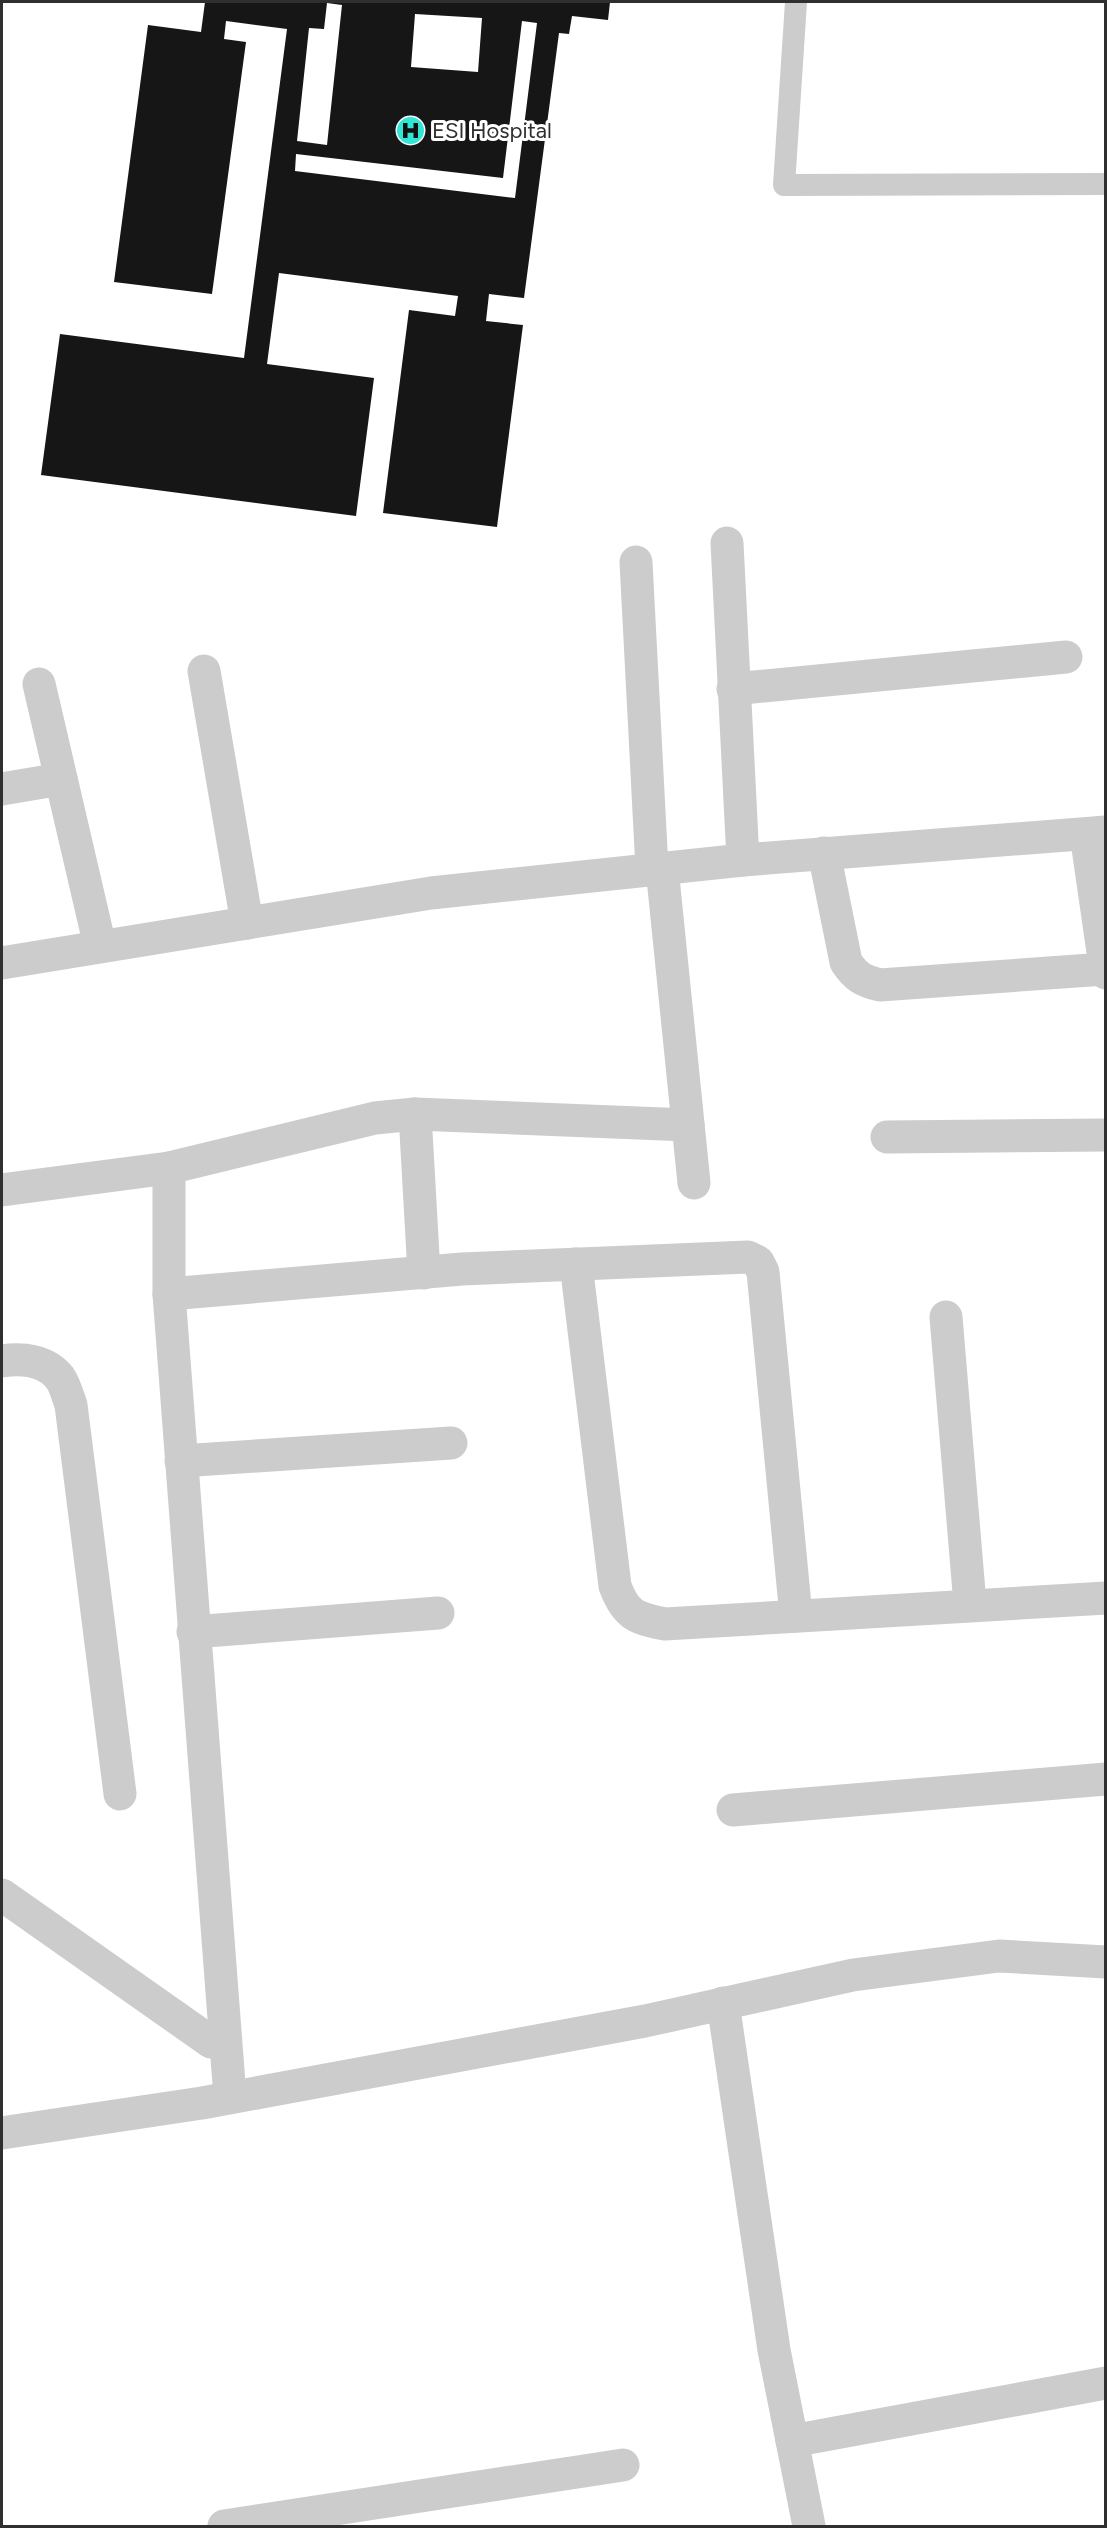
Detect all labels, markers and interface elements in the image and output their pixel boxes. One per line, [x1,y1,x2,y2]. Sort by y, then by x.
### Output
hospital icon: ESI Hospital [395,114,427,146]
place label: ESI Hospital [432,117,552,144]

